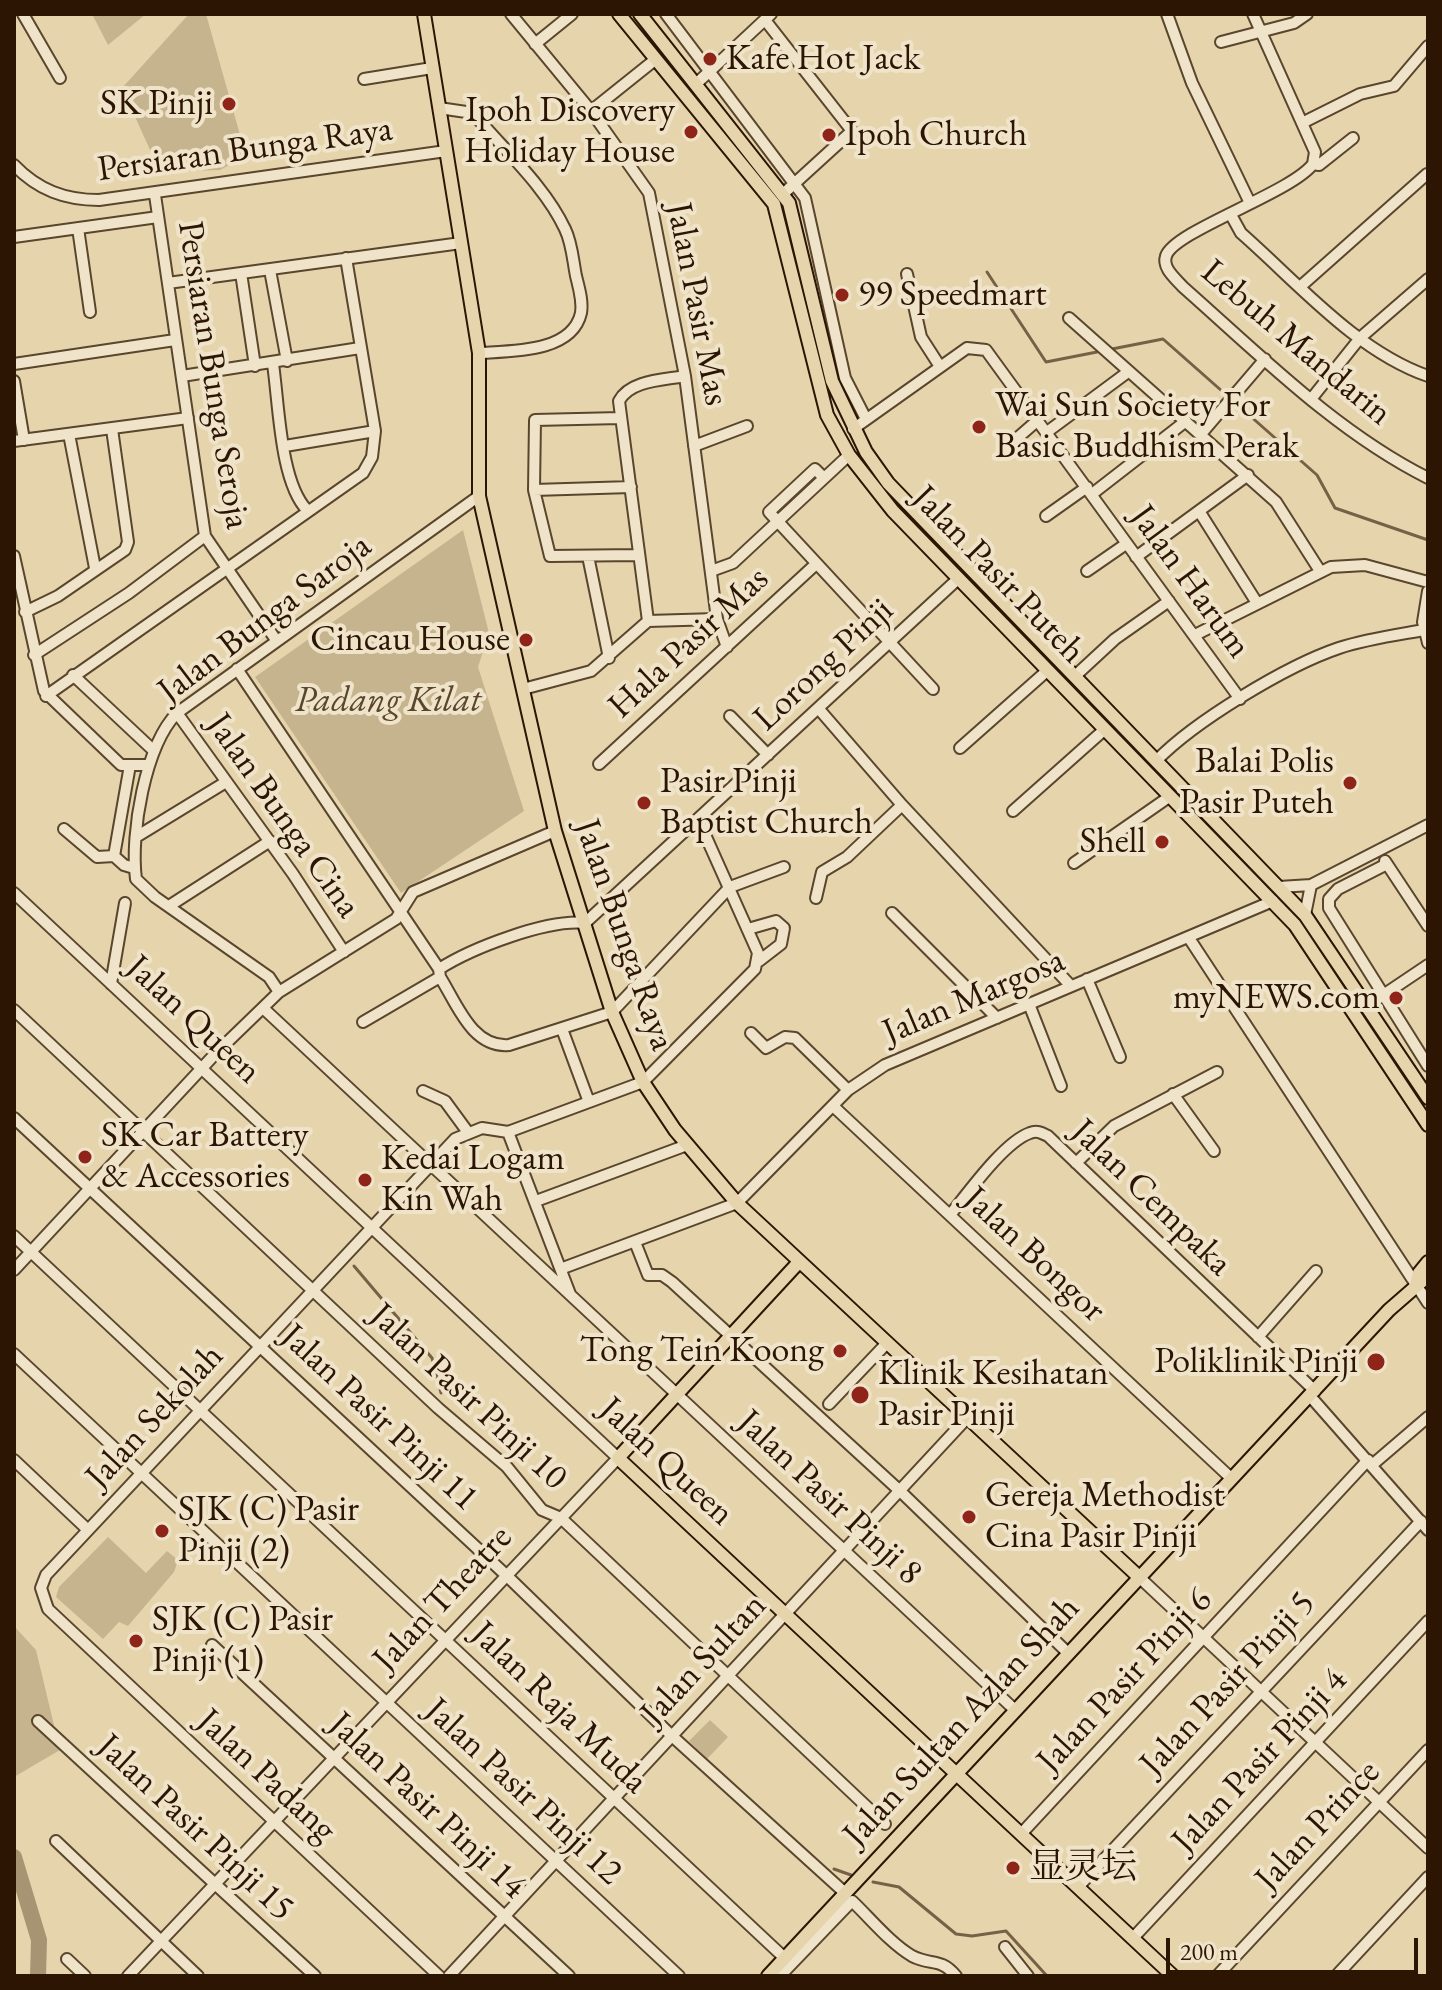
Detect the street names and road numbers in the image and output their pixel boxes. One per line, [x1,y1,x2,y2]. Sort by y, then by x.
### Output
street label: Persiaran Bunga Raya [95,108,395,192]
street label: Jalan Pasir Mas [656,199,738,409]
street label: Persiaran Bunga Seroja [167,218,259,532]
street label: Lebuh Mandarin [1192,251,1400,435]
street label: Jalan Pasir Puteh [902,477,1094,673]
street label: Jalan Harum [1120,497,1260,667]
street label: Jalan Bunga Saroja [150,525,380,713]
street label: Hala Pasir Mas [600,558,778,728]
street label: Lorong Pinji [745,589,903,741]
street label: Jalan Bunga Cina [197,705,369,927]
street label: Jalan Bunga Raya [564,814,684,1056]
street label: Jalan Margosa [877,939,1071,1055]
street label: Jalan Queen [116,947,270,1093]
street label: Jalan Cempaka [1062,1111,1240,1285]
street label: Jalan Bongor [954,1178,1114,1332]
street label: Jalan Pasir Pinji 10 [360,1294,576,1500]
street label: Jalan Pasir Pinji 11 [271,1315,487,1521]
street label: Jalan Sekolah [77,1336,233,1498]
street label: Jalan Queen [589,1389,743,1535]
street label: Jalan Pasir Pinji 8 [728,1401,930,1595]
street label: Jalan Theatre [364,1517,522,1681]
street label: Jalan Pasir Pinji 6 [1028,1580,1222,1782]
street label: Jalan Pasir Pinji 5 [1131,1583,1325,1785]
street label: Jalan Sultan [632,1585,776,1735]
street label: Jalan Sultan Azlan Shah [835,1588,1089,1856]
street label: Jalan Raja Muda [462,1613,656,1803]
street label: Jalan Pasir Pinji 4 [1163,1660,1357,1862]
street label: Jalan Pasir Pinji 12 [415,1689,631,1895]
street label: Jalan Padang [187,1700,345,1852]
street label: Jalan Pasir Pinji 14 [319,1703,535,1909]
street label: Jalan Pasir Pinji 15 [87,1725,303,1931]
street label: Jalan Prince [1246,1751,1390,1901]

